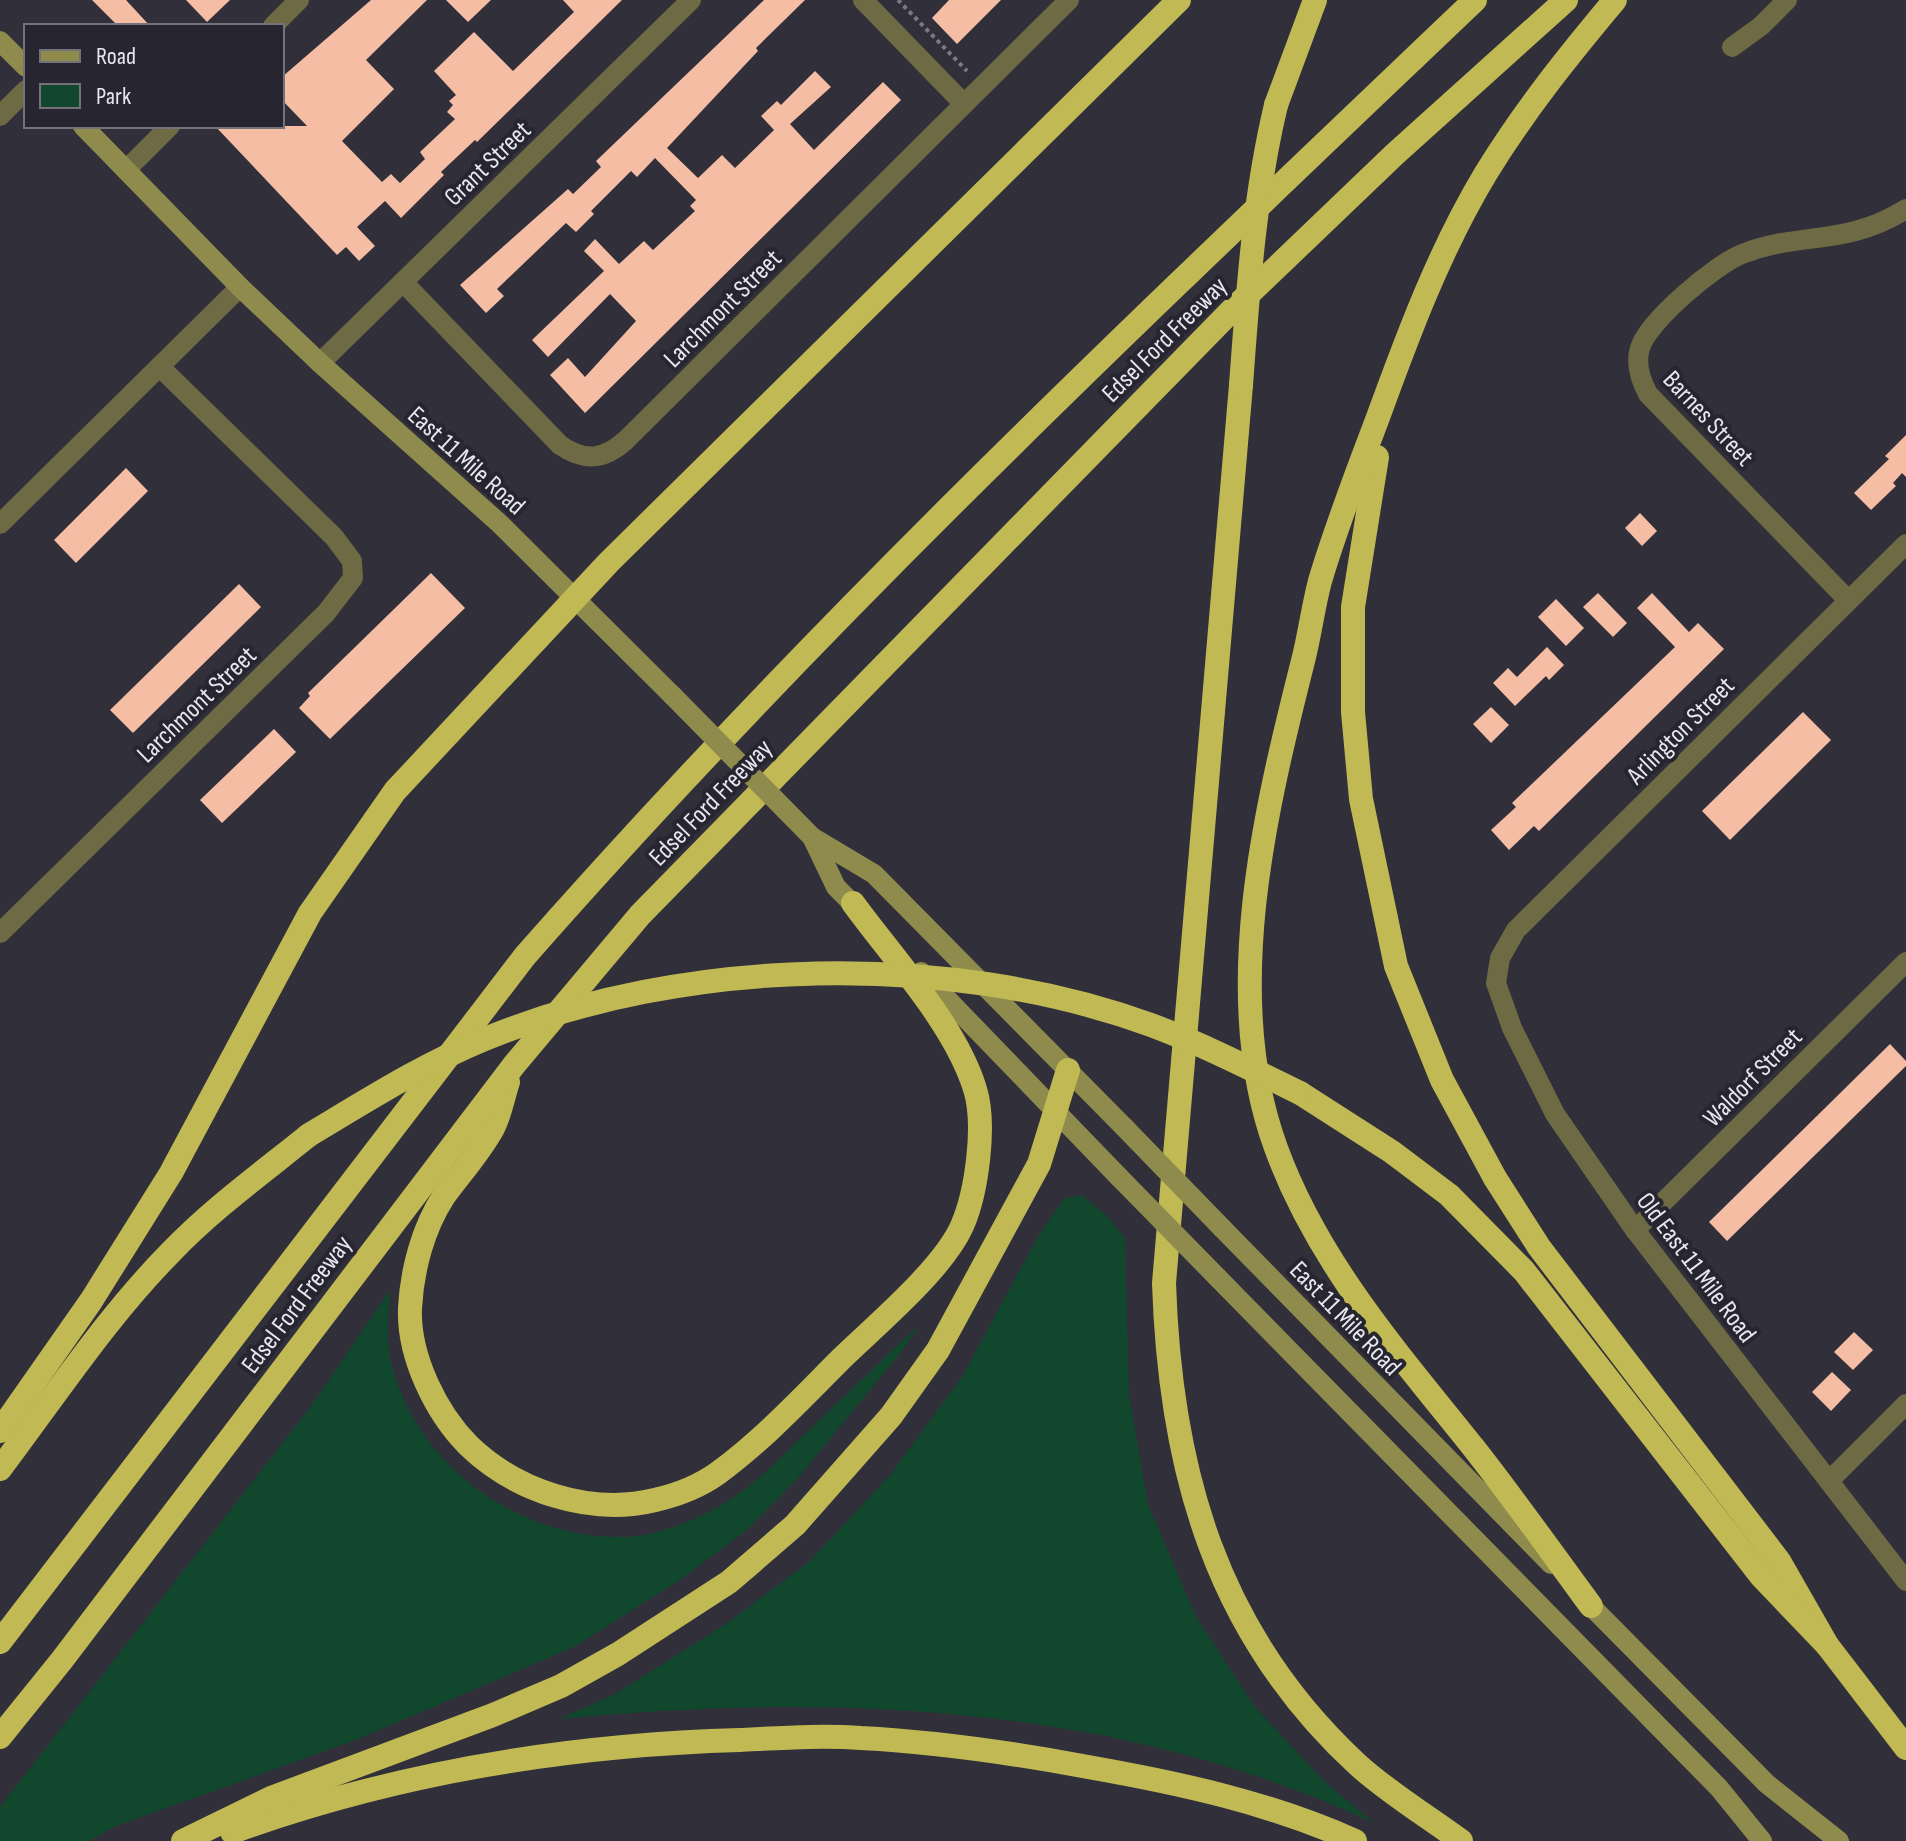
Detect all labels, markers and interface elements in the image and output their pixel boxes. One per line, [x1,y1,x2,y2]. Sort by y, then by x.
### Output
legend [24,24,284,128]
text: Road [96,42,136,71]
text: Park [96,82,131,111]
street label: Grant Street [438,115,538,213]
street label: Larchmont Street [658,244,788,374]
street label: Edsel Ford Freeway [1096,271,1234,409]
street label: Barnes Street [1656,365,1760,473]
street label: East 11 Mile Road [401,400,531,522]
street label: Larchmont Street [131,640,263,770]
street label: Arlington Street [1620,671,1741,792]
street label: Edsel Ford Freeway [643,733,779,873]
street label: Waldorf Street [1697,1022,1809,1134]
street label: Old East 11 Mile Road [1629,1187,1762,1349]
street label: Edsel Ford Freeway [235,1230,359,1380]
street label: East 11 Mile Road [1283,1255,1407,1383]

